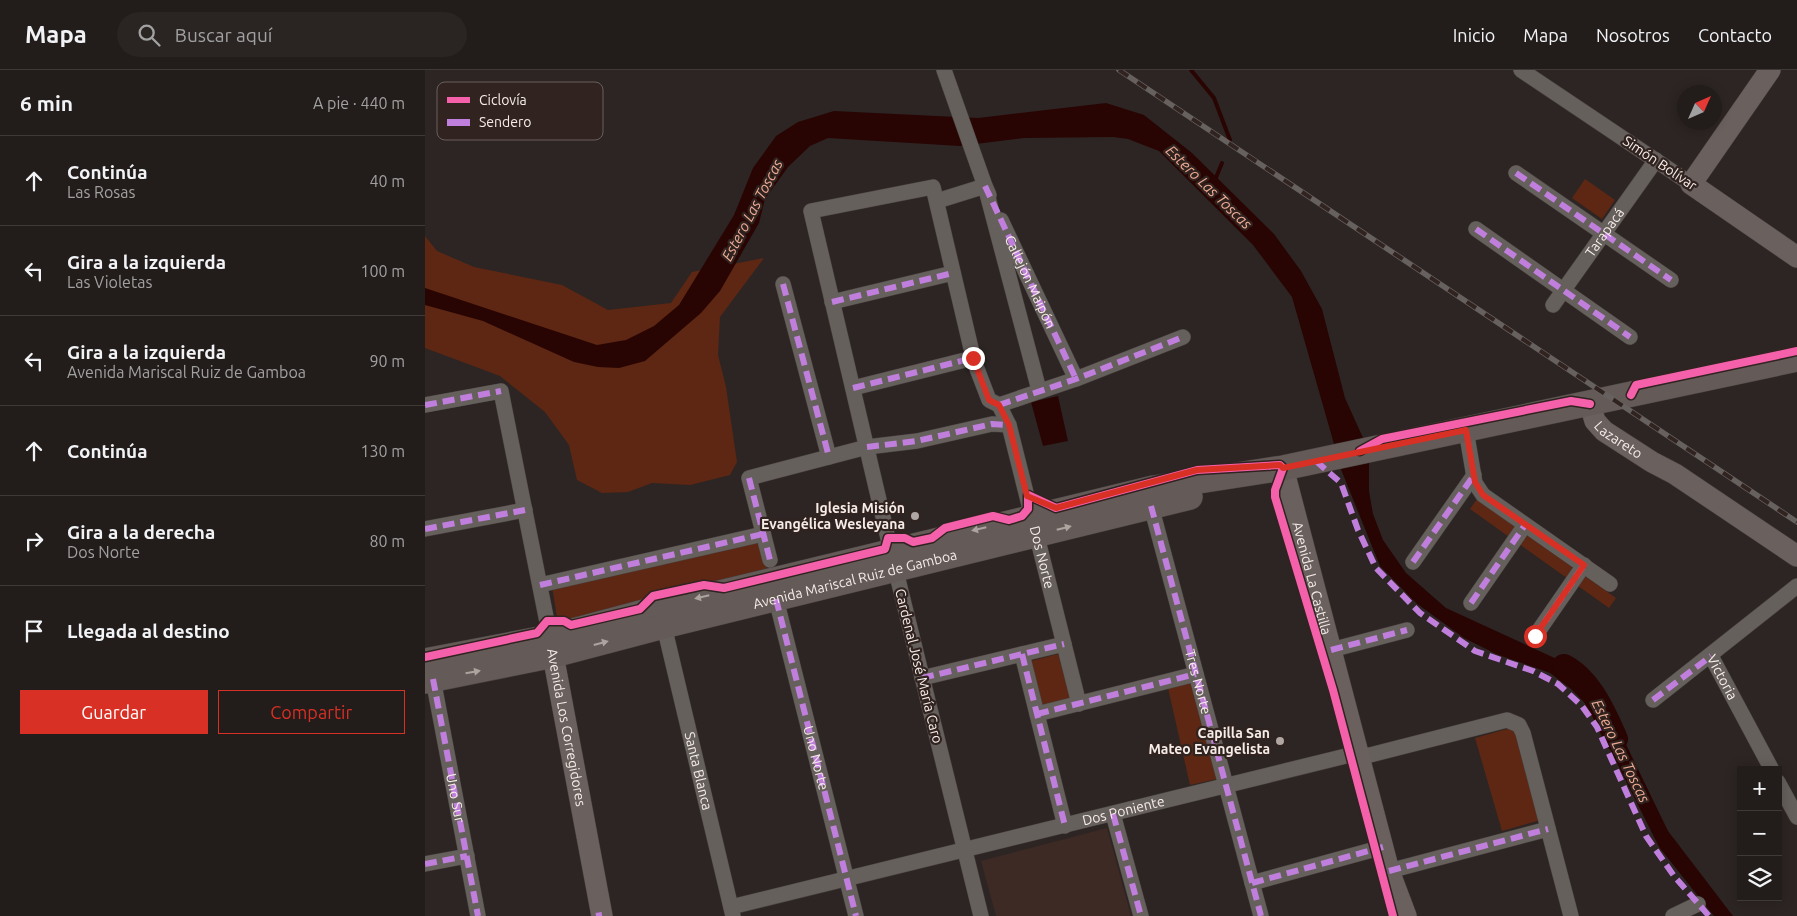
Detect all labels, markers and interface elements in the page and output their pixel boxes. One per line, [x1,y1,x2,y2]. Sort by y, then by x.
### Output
search box [117,12,467,57]
text: Mapa [25,21,87,48]
icon: search [135,21,163,49]
text: Buscar aquí [175,24,272,46]
text: Inicio [1453,25,1495,45]
text: Mapa [1523,25,1568,45]
text: Nosotros [1596,25,1670,45]
text: Contacto [1698,25,1772,45]
legend [437,82,603,140]
north arrow [1677,85,1722,130]
text: 6 min [20,91,73,115]
text: Ciclovía [479,92,527,108]
text: A pie · 440 m [313,94,405,112]
text: Sendero [479,114,531,130]
street label: Simón Bolívar [1620,132,1701,194]
water label: Estero Las Toscas [1163,142,1256,233]
water label: Estero Las Toscas [718,156,786,264]
text: Continúa [67,161,148,183]
icon: ahead [20,167,48,195]
text: 40 m [369,172,405,190]
text: Las Rosas [67,183,135,201]
street label: Tarapacá [1582,205,1627,260]
street label: Callejón Maipón [1001,233,1059,331]
text: Gira a la izquierda [67,251,226,273]
icon: left [20,257,48,285]
text: 100 m [360,262,405,280]
text: Las Violetas [67,273,152,291]
text: Gira a la izquierda [67,341,226,363]
icon: left [20,347,48,375]
route end [962,347,985,370]
text: 90 m [369,352,405,370]
text: Avenida Mariscal Ruiz de Gamboa [67,363,306,381]
street label: Lazareto [1591,418,1645,462]
icon: ahead [20,437,48,465]
text: Continúa [67,440,148,462]
text: 130 m [360,442,405,460]
place label: Iglesia Misión Evangélica Wesleyana [761,500,905,532]
marker: Iglesia Misión Evangélica Wesleyana [909,510,921,522]
street label: Avenida La Castilla [1289,520,1335,637]
text: Gira a la derecha [67,521,215,543]
street label: Dos Norte [1027,524,1058,590]
one-way arrow [1057,524,1072,532]
one-way arrow [971,525,986,533]
icon: right [20,527,48,555]
text: 80 m [369,532,405,550]
text: Dos Norte [67,543,140,561]
street label: Avenida Mariscal Ruiz de Gamboa [751,546,959,612]
street label: Cardenal José María Caro [892,587,946,745]
one-way arrow [694,593,709,601]
icon: arrive [20,617,48,645]
text: Llegada al destino [67,620,230,642]
route start [1524,625,1547,648]
one-way arrow [593,638,608,646]
street label: Avenida Los Corregidores [544,647,589,808]
street label: Tres Norte [1182,648,1214,716]
street label: Victoria [1704,652,1741,702]
one-way arrow [465,667,481,675]
button: Guardar [20,690,208,734]
button: Compartir [218,690,405,734]
water label: Estero Las Toscas [1589,697,1654,806]
street label: Uno Norte [800,724,832,792]
place label: Capilla San Mateo Evangelista [1148,725,1270,757]
street label: Santa Blanca [681,730,716,812]
marker: Capilla San Mateo Evangelista [1274,735,1286,747]
map controls [1737,766,1782,901]
button: + [1737,766,1782,811]
street label: Uno Sur [443,772,468,824]
street label: Dos Poniente [1081,793,1166,828]
button: − [1737,811,1782,856]
button: layers [1737,856,1782,901]

